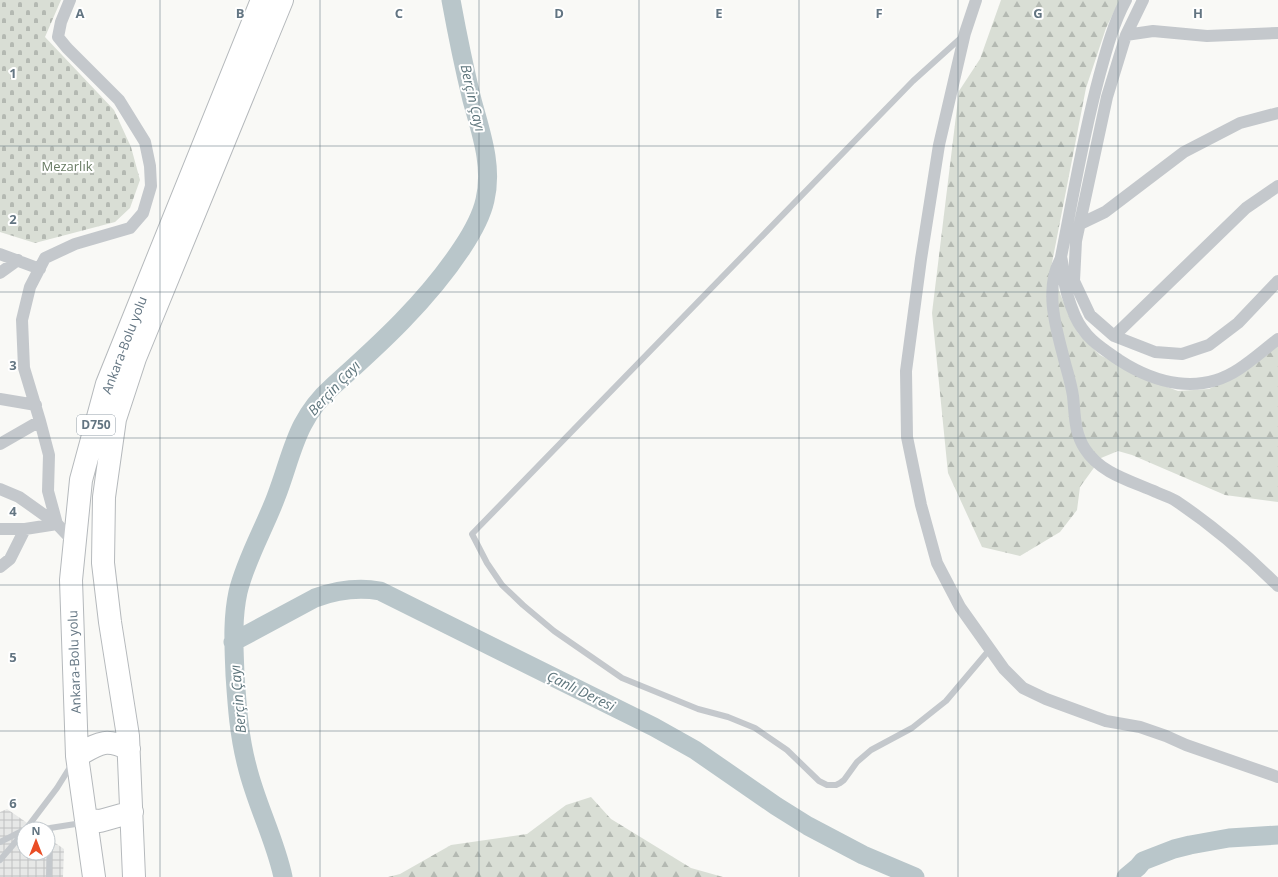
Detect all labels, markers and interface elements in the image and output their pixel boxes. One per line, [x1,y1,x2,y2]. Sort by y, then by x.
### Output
text: A [76,4,85,22]
text: B [236,4,245,22]
text: C [395,4,403,22]
text: D [554,4,564,22]
text: E [715,4,723,22]
text: F [875,4,883,22]
text: G [1033,4,1043,22]
text: H [1193,4,1203,22]
water label: Berçin Çayı [457,62,491,134]
text: 1 [9,64,17,82]
park label: Mezarlık [41,157,93,175]
text: 2 [9,210,17,228]
street label: Ankara-Bolu yolu [97,294,151,396]
text: 3 [9,356,17,374]
water label: Berçin Çayı [303,356,364,419]
road number: D750 [77,415,115,435]
text: 4 [9,502,17,520]
street label: Ankara-Bolu yolu [63,610,85,714]
text: 5 [9,648,17,666]
water label: Berçin Çayı [225,664,250,734]
water label: Çanlı Deresi [544,666,619,715]
text: 6 [9,794,17,812]
north arrow [16,821,56,861]
text: N [32,823,40,838]

